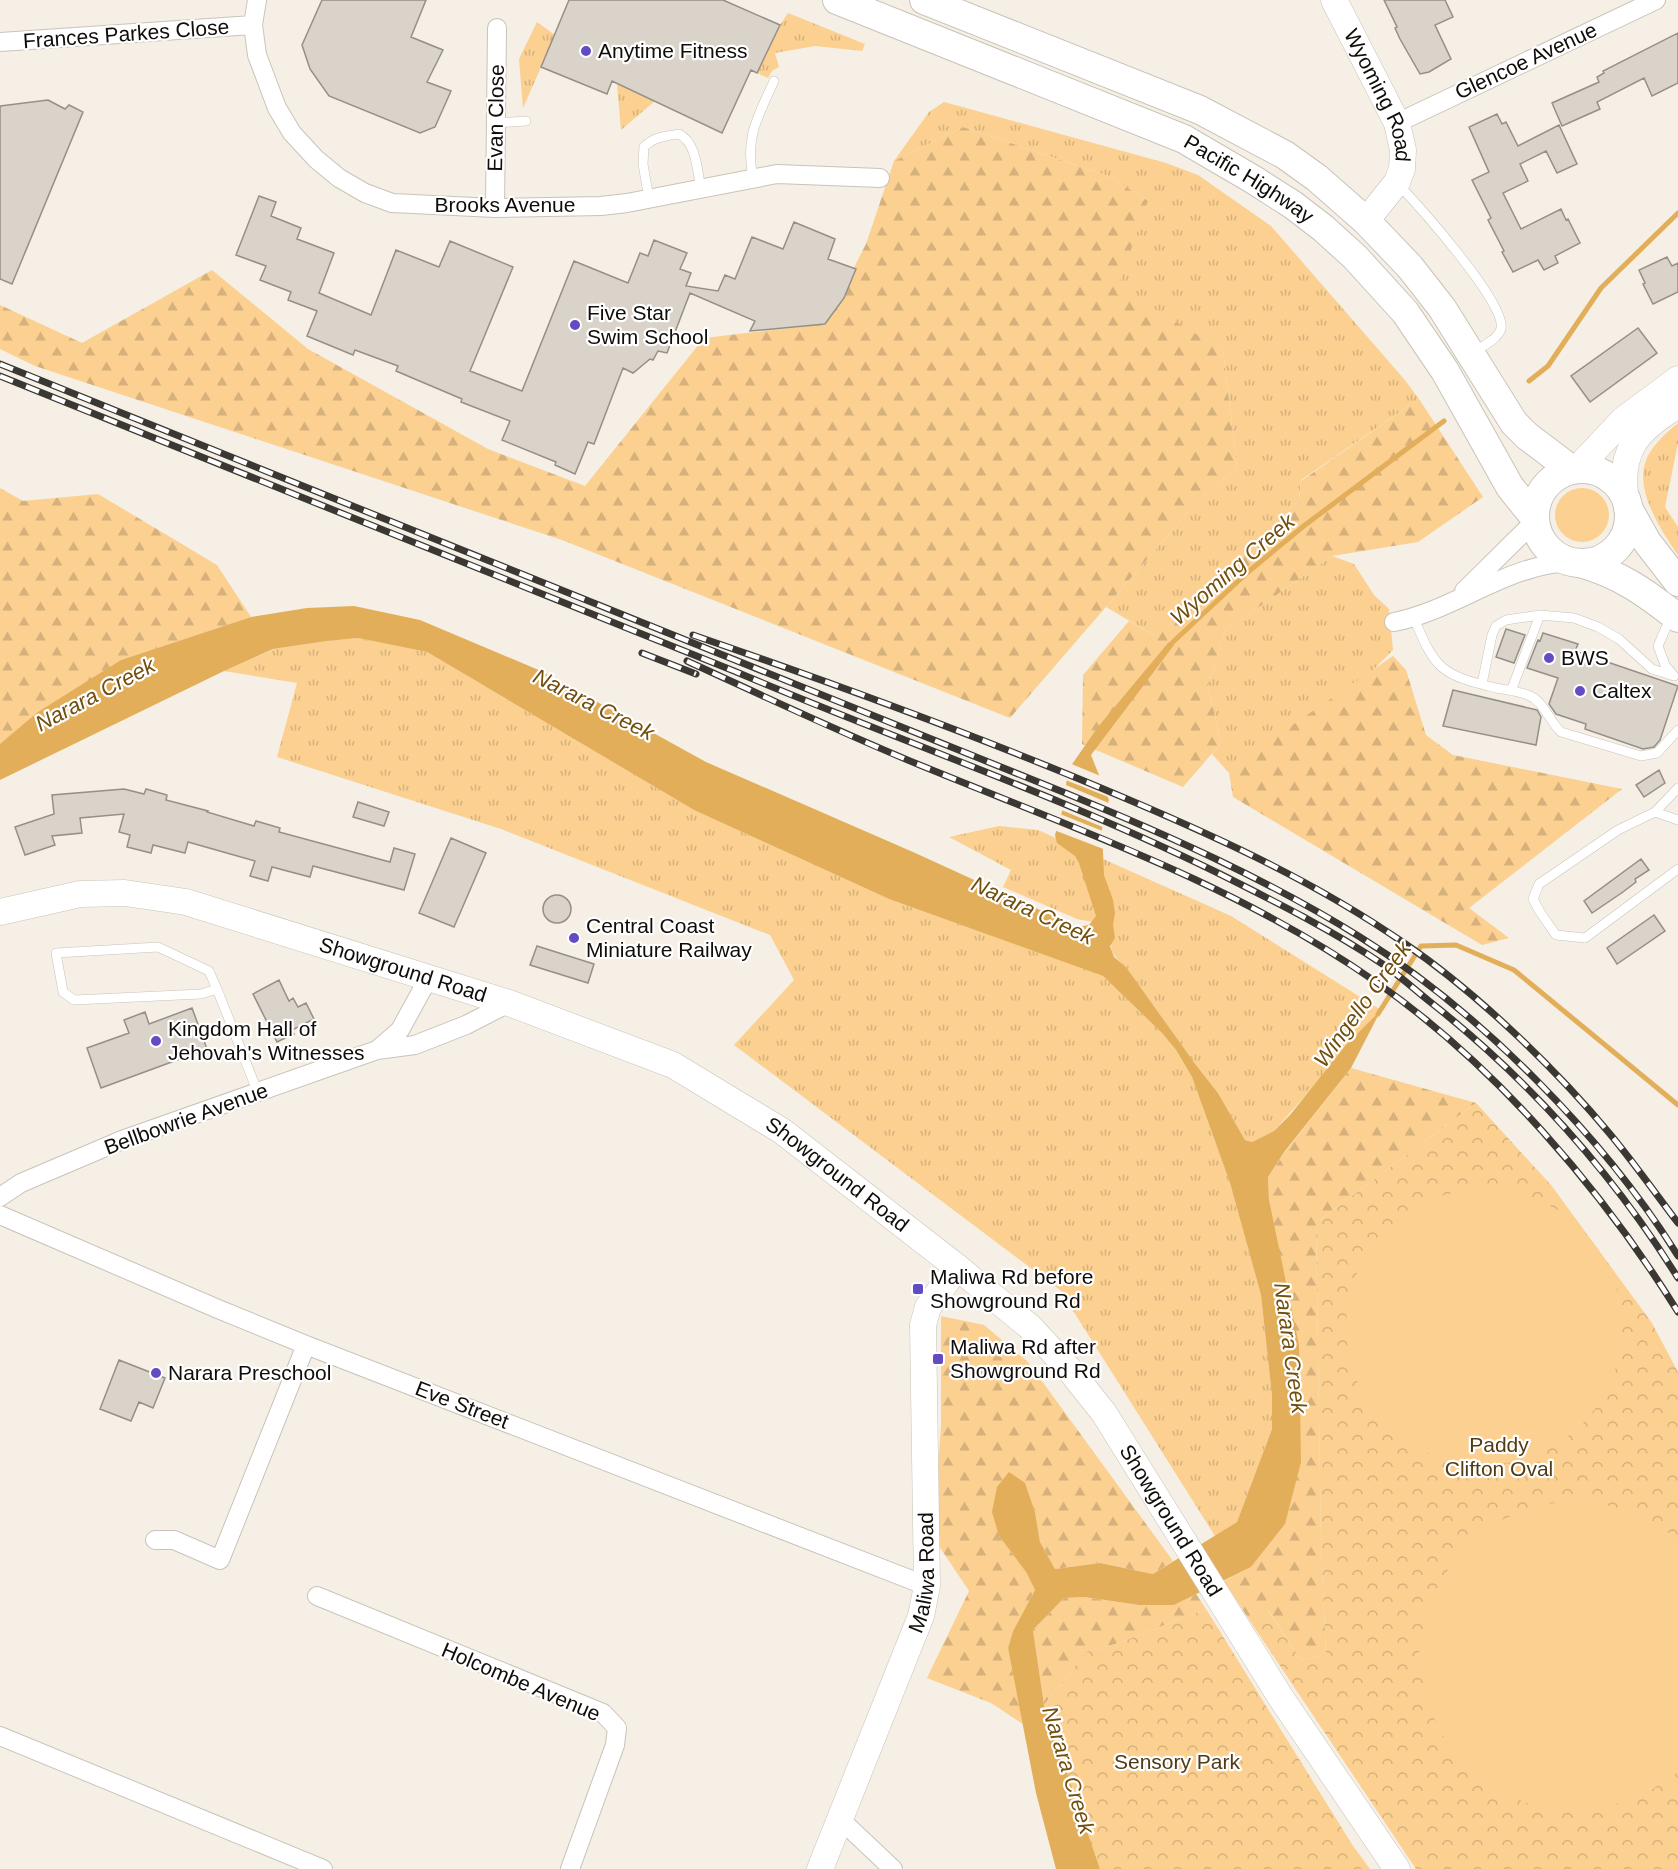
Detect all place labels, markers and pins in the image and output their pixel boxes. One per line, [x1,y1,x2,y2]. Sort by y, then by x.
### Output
place label: Anytime Fitness [598,39,747,62]
marker: Anytime Fitness [579,44,593,58]
place label: Five Star Swim School [587,301,708,348]
marker: Five Star Swim School [568,318,582,332]
place label: BWS [1561,646,1609,669]
marker: BWS [1542,651,1556,665]
place label: Caltex [1592,679,1652,702]
marker: Caltex [1573,684,1587,698]
place label: Central Coast Miniature Railway [586,914,752,961]
marker: Central Coast Miniature Railway [567,931,581,945]
place label: Kingdom Hall of Jehovah's Witnesses [168,1017,365,1064]
marker: Kingdom Hall of Jehovah's Witnesses [149,1034,163,1048]
place label: Maliwa Rd before Showground Rd [930,1265,1093,1312]
marker: Maliwa Rd before Showground Rd [911,1282,925,1296]
place label: Maliwa Rd after Showground Rd [950,1335,1101,1382]
marker: Maliwa Rd after Showground Rd [931,1352,945,1366]
place label: Narara Preschool [168,1361,331,1384]
marker: Narara Preschool [149,1366,163,1380]

